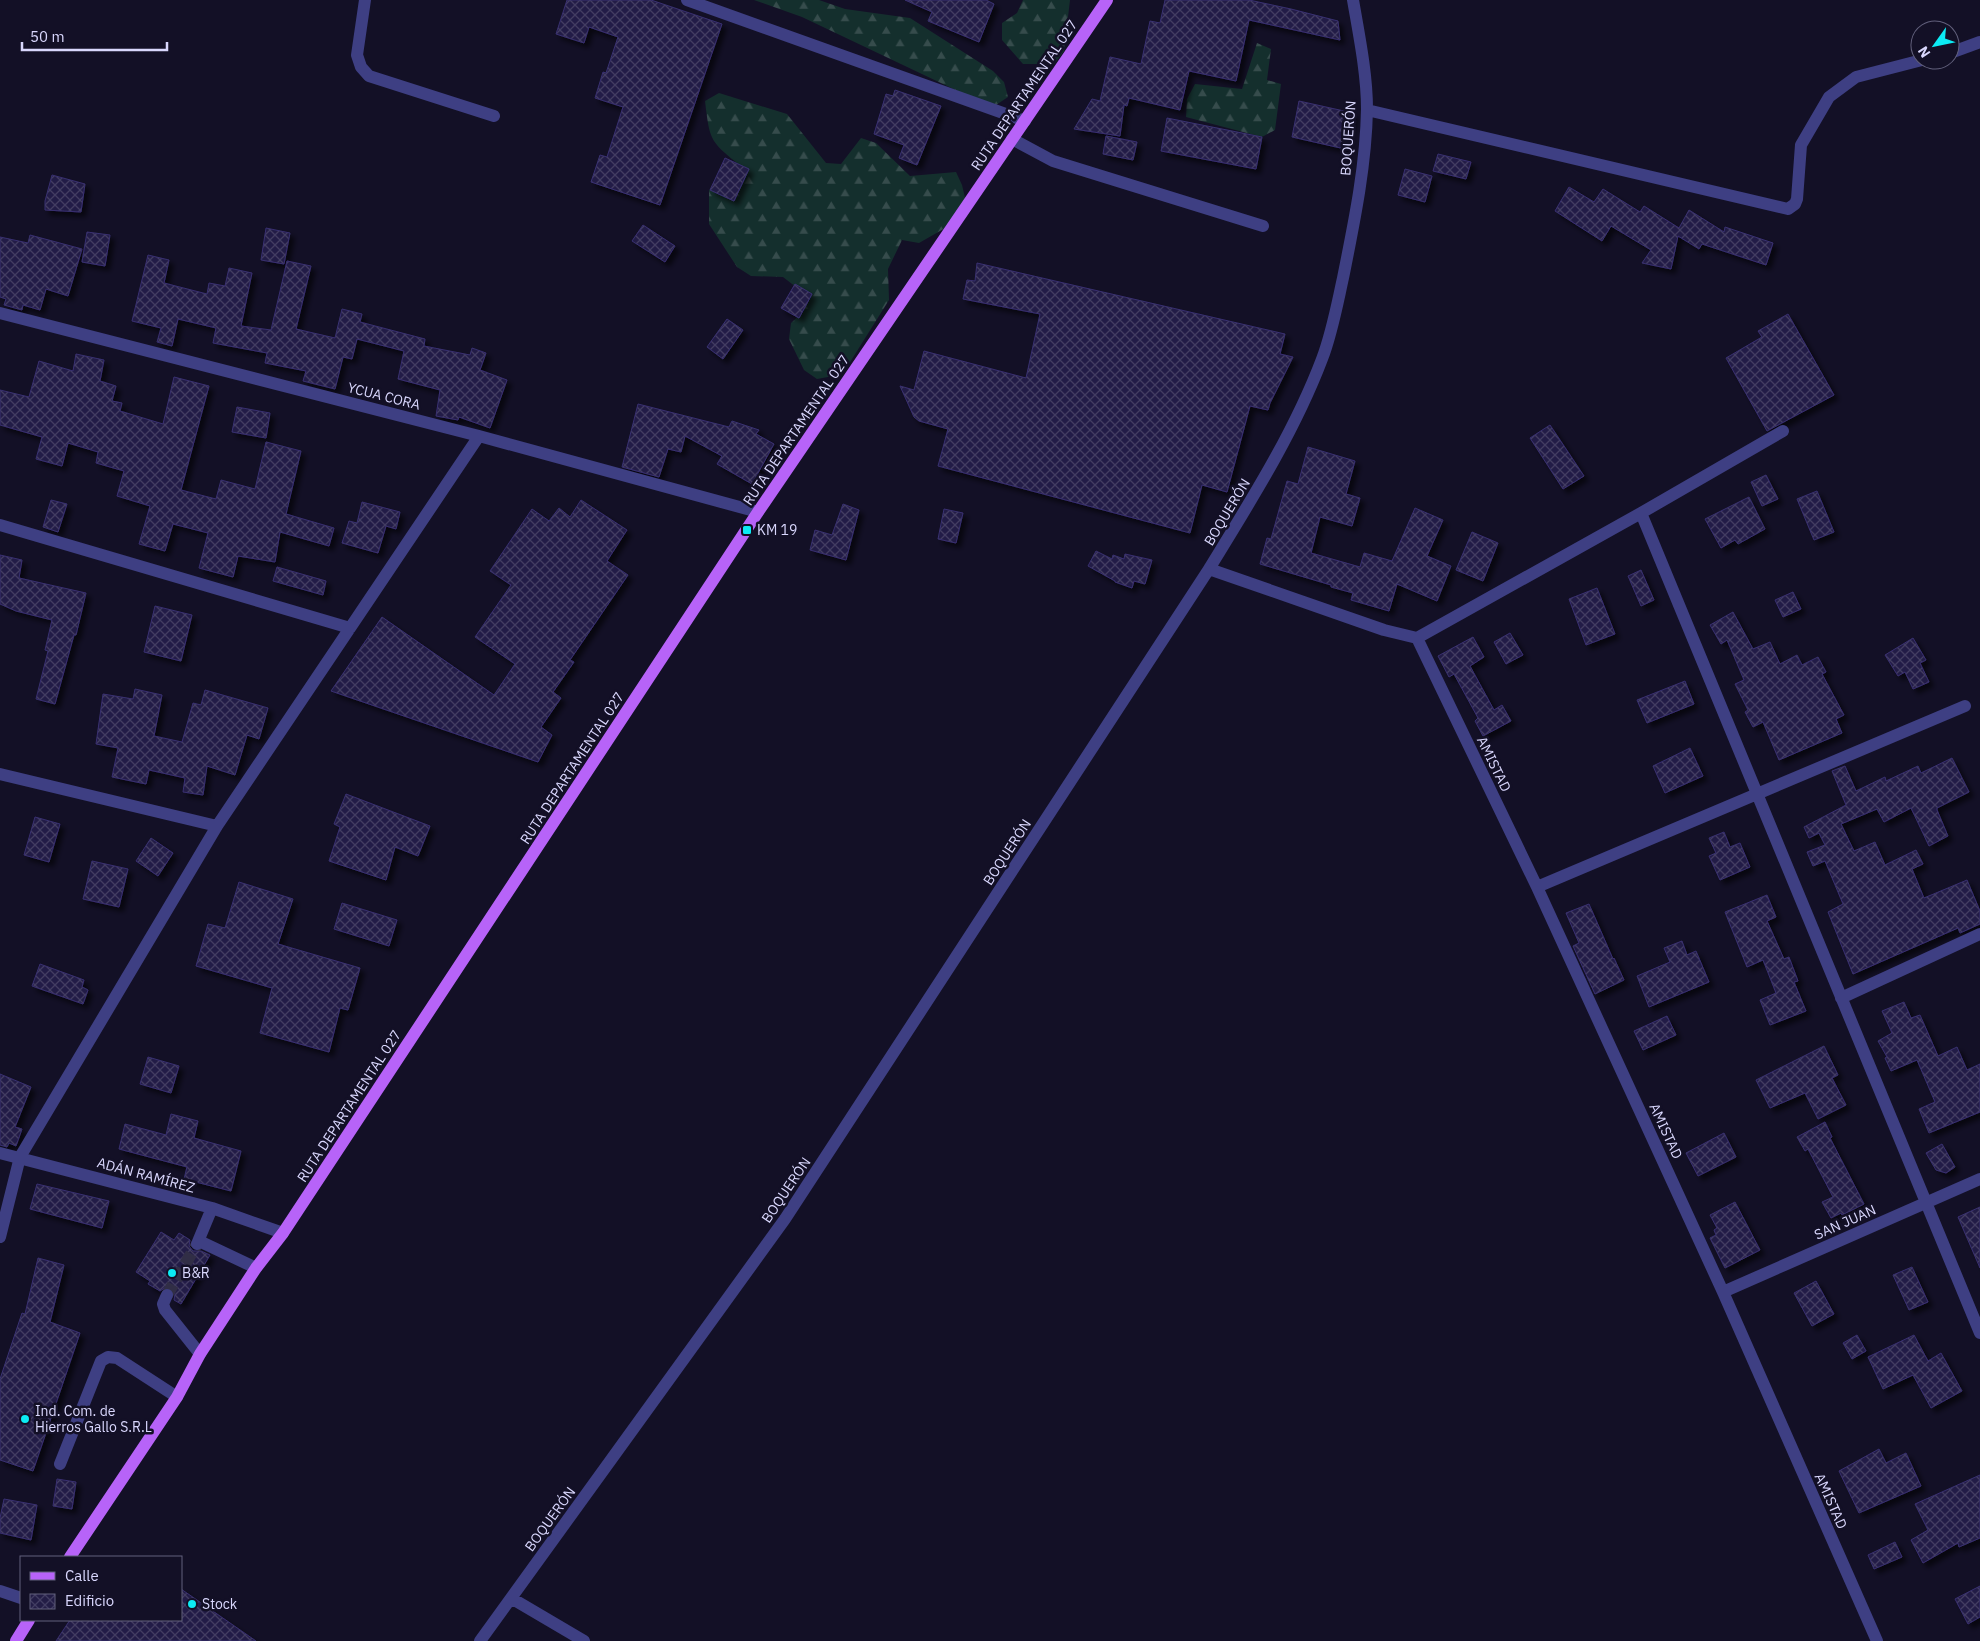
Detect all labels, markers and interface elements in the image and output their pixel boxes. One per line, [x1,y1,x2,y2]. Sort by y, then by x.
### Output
street label: RUTA DEPARTAMENTAL 027 [967,16,1081,174]
scale bar [22,20,168,52]
north arrow [1910,20,1960,70]
text: 50 m [30,27,65,46]
text: N [1914,43,1934,61]
street label: BOQUERÓN [1335,100,1360,176]
street label: RUTA DEPARTAMENTAL 027 [739,351,853,509]
street label: YCUA CORA [346,378,422,414]
street label: BOQUERÓN [1199,475,1254,549]
place label: KM 19 [757,521,797,539]
marker: KM 19 [741,524,753,536]
street label: RUTA DEPARTAMENTAL 027 [516,689,628,847]
street label: AMISTAD [1473,733,1515,795]
street label: BOQUERÓN [978,815,1035,888]
street label: RUTA DEPARTAMENTAL 027 [293,1027,405,1185]
street label: AMISTAD [1645,1100,1687,1162]
street label: ADÁN RAMÍREZ [95,1152,197,1197]
street label: BOQUERÓN [757,1153,815,1226]
street label: SAN JUAN [1811,1200,1879,1244]
place label: B&R [182,1264,210,1282]
marker: B&R [166,1267,178,1279]
place label: Ind. Com. de Hierros Gallo S.R.L [35,1402,152,1436]
marker: Ind. Com. de Hierros Gallo S.R.L [19,1413,31,1425]
street label: AMISTAD [1811,1470,1851,1532]
street label: BOQUERÓN [520,1483,579,1555]
legend [20,1556,182,1621]
text: Calle [65,1566,99,1585]
text: Edificio [65,1591,114,1610]
place label: Stock [202,1595,238,1613]
marker: Stock [186,1598,198,1610]

